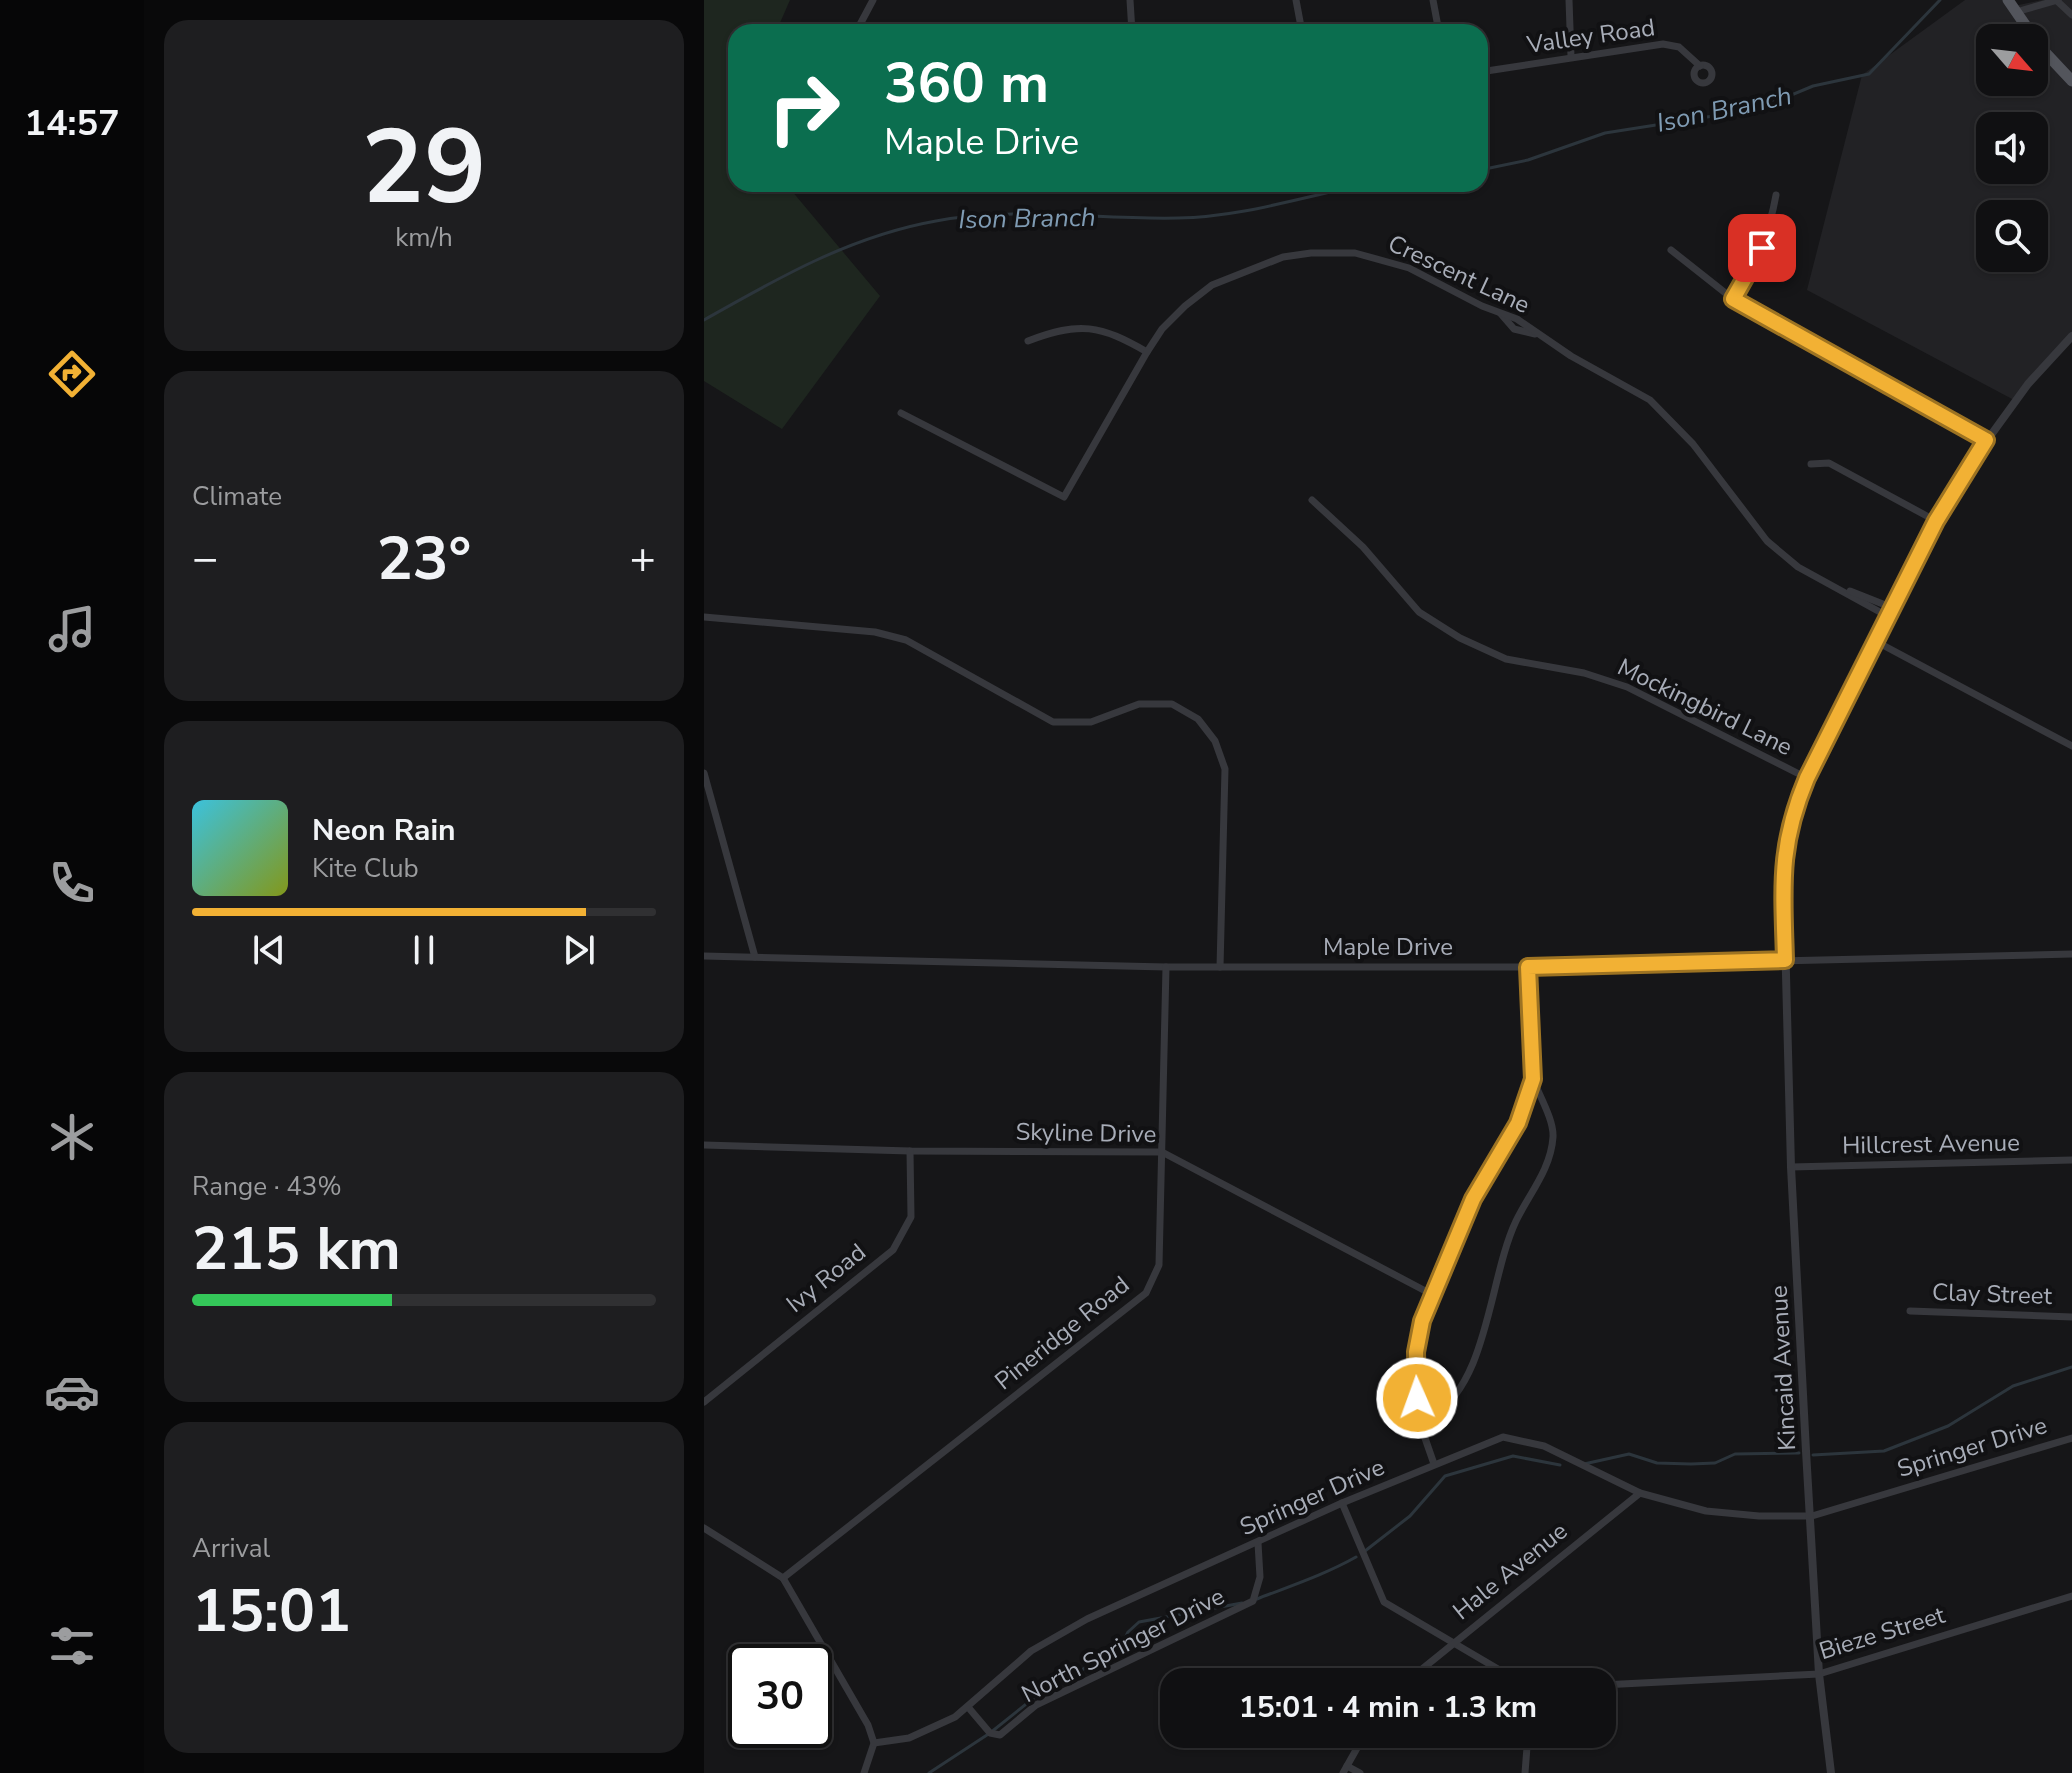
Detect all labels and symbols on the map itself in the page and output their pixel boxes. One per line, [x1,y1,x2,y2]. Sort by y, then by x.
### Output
street label: Valley Road [1524,11,1657,61]
north arrow [1976,24,2048,96]
water label: Ison Branch [1653,78,1795,141]
water label: Ison Branch [958,200,1096,237]
pin [1728,214,1796,282]
street label: Crescent Lane [1383,227,1535,321]
street label: Mockingbird Lane [1612,651,1798,763]
street label: Maple Drive [1323,931,1453,963]
street label: Skyline Drive [1015,1116,1157,1150]
street label: Hillcrest Avenue [1842,1126,2020,1162]
street label: Ivy Road [780,1236,872,1320]
street label: Pineridge Road [988,1269,1136,1397]
street label: Clay Street [1932,1276,2053,1312]
street label: Kincaid Avenue [1763,1285,1803,1451]
position arrow [1375,1356,1459,1440]
street label: Springer Drive [1893,1409,2051,1485]
street label: Springer Drive [1235,1451,1389,1543]
street label: Hale Avenue [1446,1515,1574,1627]
street label: North Springer Drive [1016,1580,1230,1710]
street label: Bieze Street [1815,1599,1949,1667]
speed limit sign: 30 [728,1644,832,1748]

